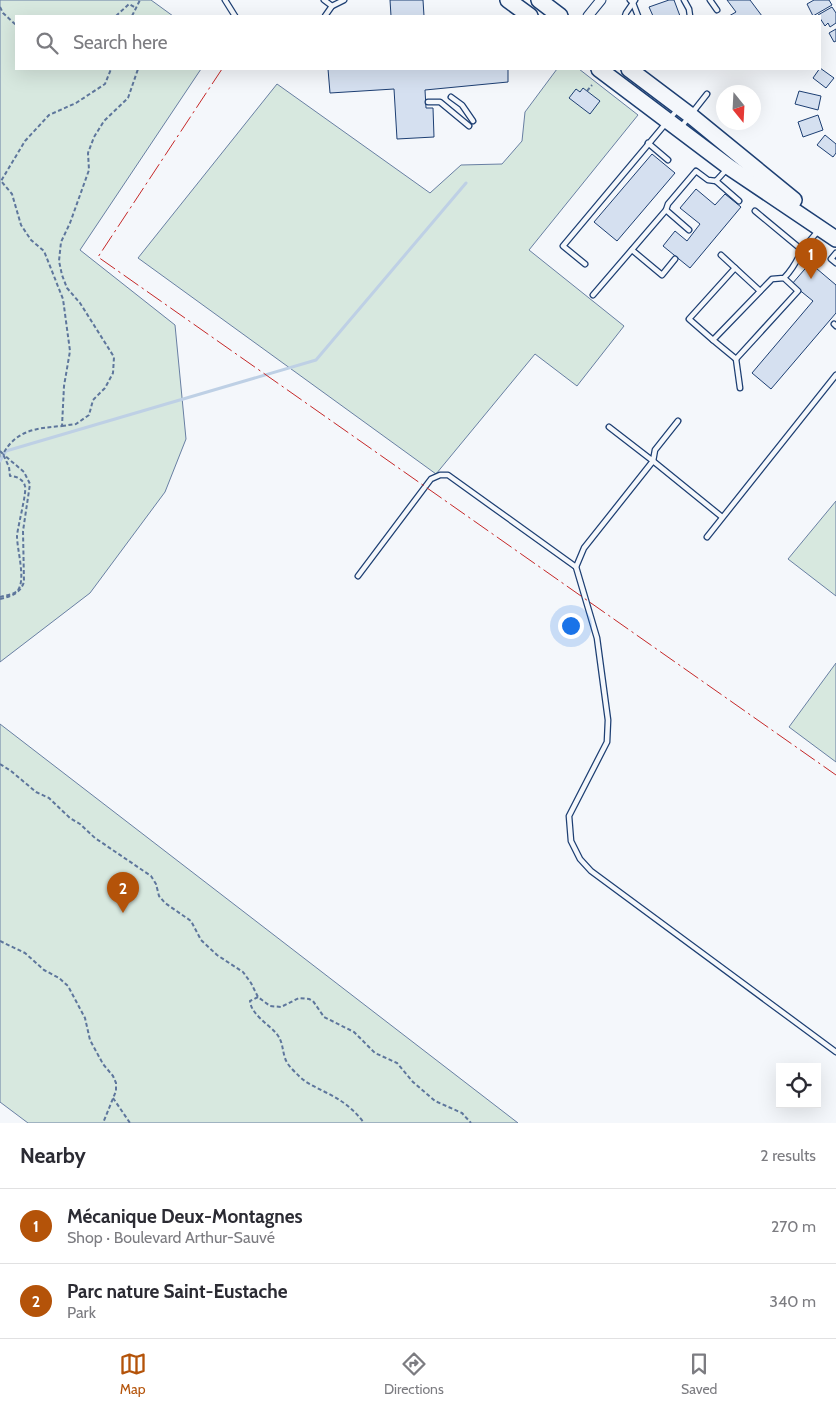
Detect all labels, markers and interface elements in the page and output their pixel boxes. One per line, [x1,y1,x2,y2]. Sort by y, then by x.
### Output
search box [15,15,821,70]
icon: search [33,29,61,57]
text: Search here [73,31,167,54]
north arrow [716,85,761,130]
pin: 1 [795,238,827,279]
your location [558,613,584,639]
pin: 2 [107,872,139,913]
map controls [776,1063,821,1108]
button: locate [776,1063,821,1108]
text: Nearby [20,1143,86,1168]
text: 2 results [760,1146,816,1165]
text: Mécanique Deux-Montagnes [67,1205,302,1228]
text: 1 [33,1217,39,1236]
text: 270 m [771,1217,816,1236]
text: Shop · Boulevard Arthur-Sauvé [67,1228,275,1247]
text: Parc nature Saint-Eustache [67,1280,287,1303]
text: 2 [32,1292,40,1311]
text: 340 m [769,1292,816,1311]
text: Park [67,1303,96,1322]
tab: Map [119,1350,147,1398]
tab: Directions [384,1350,444,1398]
tab: Saved [681,1350,717,1398]

